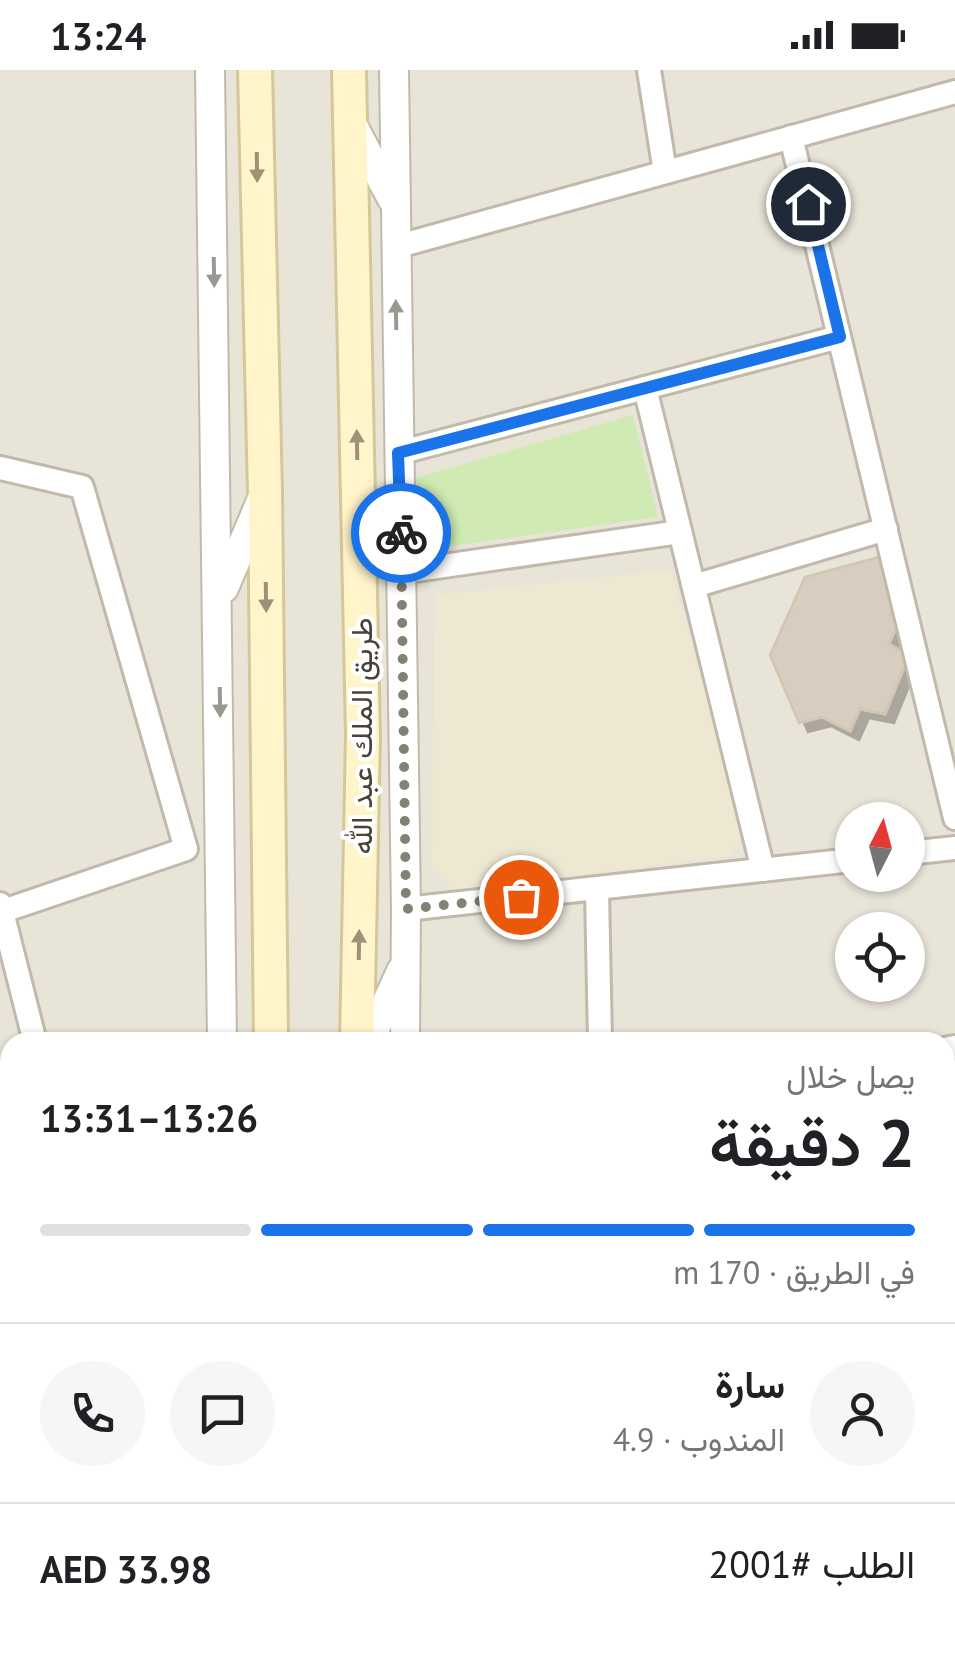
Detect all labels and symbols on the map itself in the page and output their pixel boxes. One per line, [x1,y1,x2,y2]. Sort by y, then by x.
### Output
one-way arrow [249,152,265,184]
pin [766,162,851,247]
one-way arrow [206,257,222,289]
one-way arrow [388,299,404,331]
one-way arrow [348,429,364,461]
courier [351,483,451,583]
one-way arrow [258,582,274,614]
street label: طريق الملك عبد الله [341,617,380,855]
one-way arrow [212,687,228,719]
north arrow [835,802,925,892]
pin [479,855,564,940]
one-way arrow [351,929,367,961]

